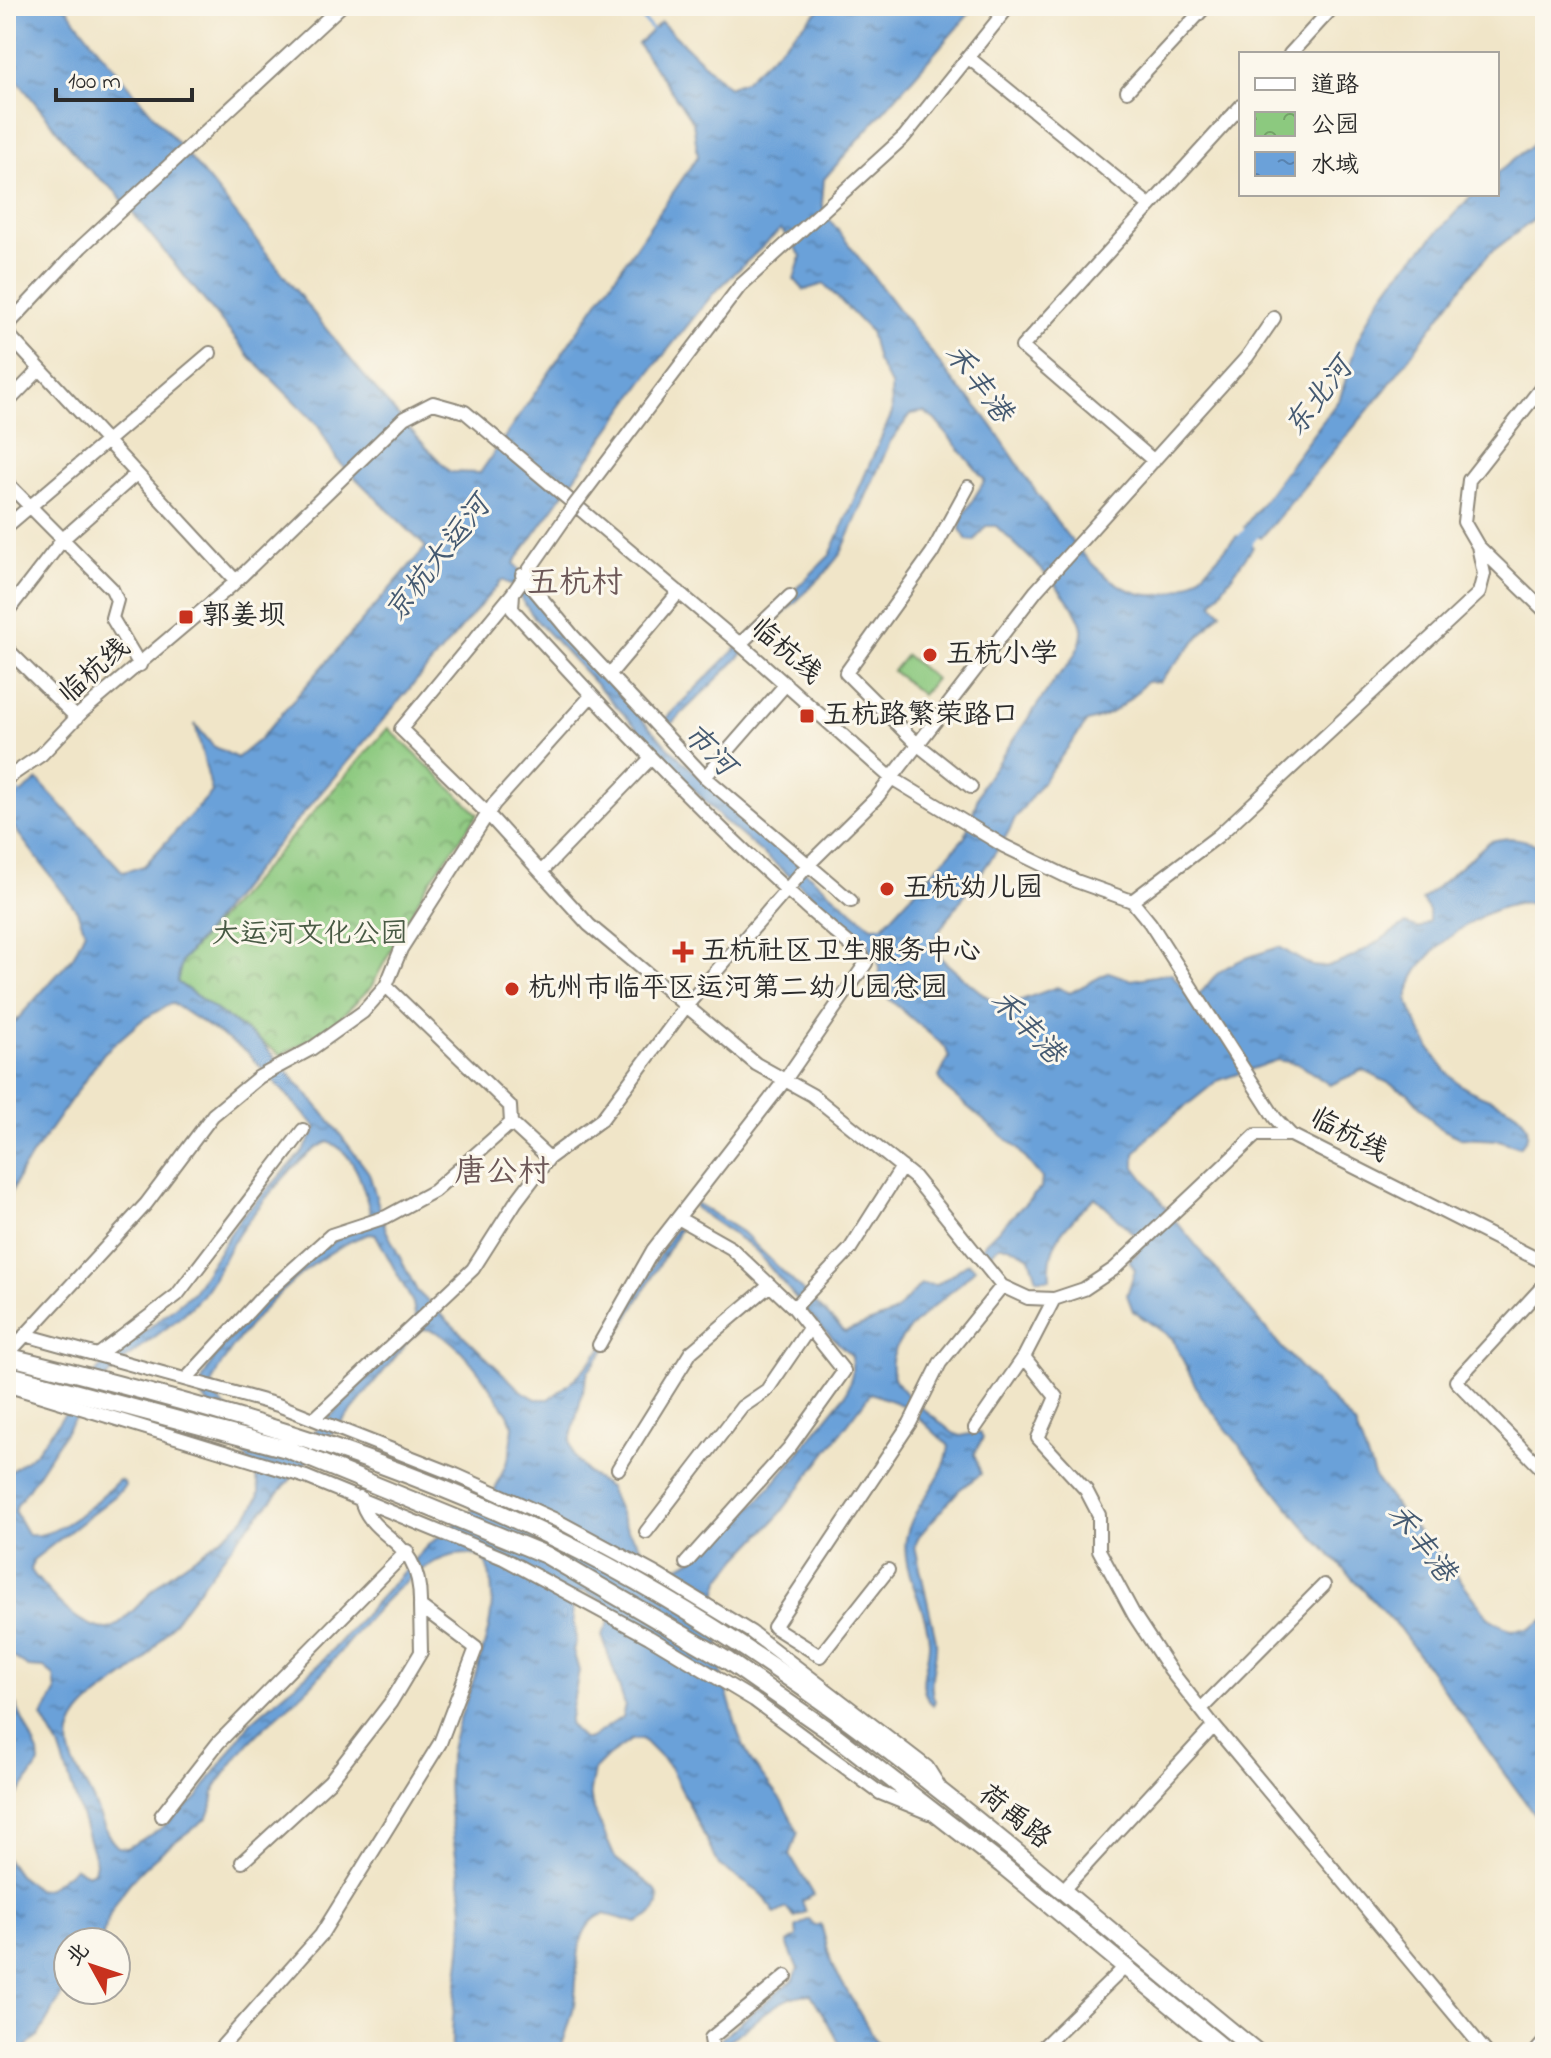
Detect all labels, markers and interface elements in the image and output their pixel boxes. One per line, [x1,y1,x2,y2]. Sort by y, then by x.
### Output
scale bar [56,52,192,102]
legend [1239,52,1499,196]
text: 100 m [68,65,121,100]
text: 道路 [1311,69,1359,104]
text: 公园 [1311,109,1359,144]
text: 水域 [1311,149,1359,184]
water label: 禾丰港 [932,335,1023,436]
water label: 东北河 [1275,345,1368,447]
water label: 京杭大运河 [375,483,506,633]
district label: 五杭村 [527,561,623,608]
place label: 郭姜坝 [202,597,286,638]
marker: 郭姜坝 [177,608,195,626]
street label: 临杭线 [740,609,830,695]
street label: 临杭线 [50,629,140,715]
place label: 五杭小学 [946,635,1058,676]
marker: 五杭小学 [921,646,939,664]
place label: 五杭路繁荣路口 [823,696,1019,737]
marker: 五杭路繁荣路口 [798,707,816,725]
water label: 市河 [671,714,748,791]
place label: 五杭幼儿园 [903,869,1043,910]
marker: 五杭幼儿园 [878,880,896,898]
park label: 大运河文化公园 [212,915,408,956]
place label: 五杭社区卫生服务中心 [701,932,981,973]
marker: 五杭社区卫生服务中心 [672,941,694,963]
place label: 杭州市临平区运河第二幼儿园总园 [528,969,948,1010]
marker: 杭州市临平区运河第二幼儿园总园 [503,980,521,998]
water label: 禾丰港 [979,980,1075,1078]
street label: 临杭线 [1301,1098,1395,1174]
district label: 唐公村 [454,1150,550,1197]
water label: 禾丰港 [1375,1495,1467,1595]
street label: 荷禹路 [968,1776,1060,1860]
north arrow [52,1926,132,2006]
text: 北 [60,1936,98,1974]

